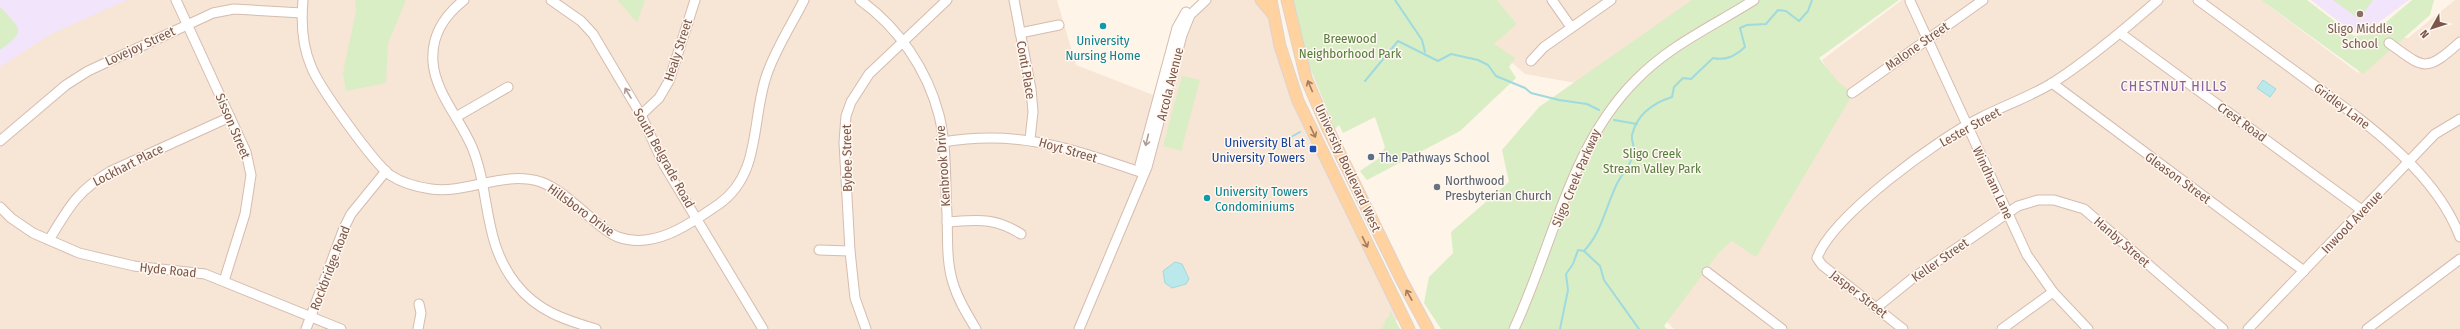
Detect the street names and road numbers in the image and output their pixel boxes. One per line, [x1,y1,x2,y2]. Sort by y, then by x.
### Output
street label: Healy Street [661,16,695,83]
street label: Malone Street [1882,18,1952,73]
street label: Lovejoy Street [103,23,178,69]
street label: Conti Place [1014,40,1038,100]
street label: Arcola Avenue [1154,46,1186,122]
street label: Gridley Lane [2311,80,2373,132]
street label: Sisson Street [213,91,254,162]
street label: Crest Road [2215,99,2269,145]
street label: University Boulevard West [1312,102,1384,235]
street label: Lester Street [1937,104,2004,150]
street label: South Belgrade Road [630,106,698,210]
street label: Bybee Street [839,123,855,192]
street label: Kenbrook Drive [933,125,953,207]
street label: Sligo Creek Parkway [1549,127,1603,229]
street label: Hoyt Street [1037,135,1099,166]
street label: Lockhart Place [90,141,166,189]
street label: Windham Lane [1970,144,2016,222]
street label: Gleason Street [2142,149,2214,207]
street label: Hillsboro Drive [545,181,617,239]
street label: Inwood Avenue [2318,187,2386,257]
street label: Hanby Street [2091,214,2153,271]
street label: Rockbridge Road [307,224,353,312]
street label: Keller Street [1909,235,1972,285]
street label: Hyde Road [139,260,197,280]
street label: Jasper Street [1827,267,1891,321]

